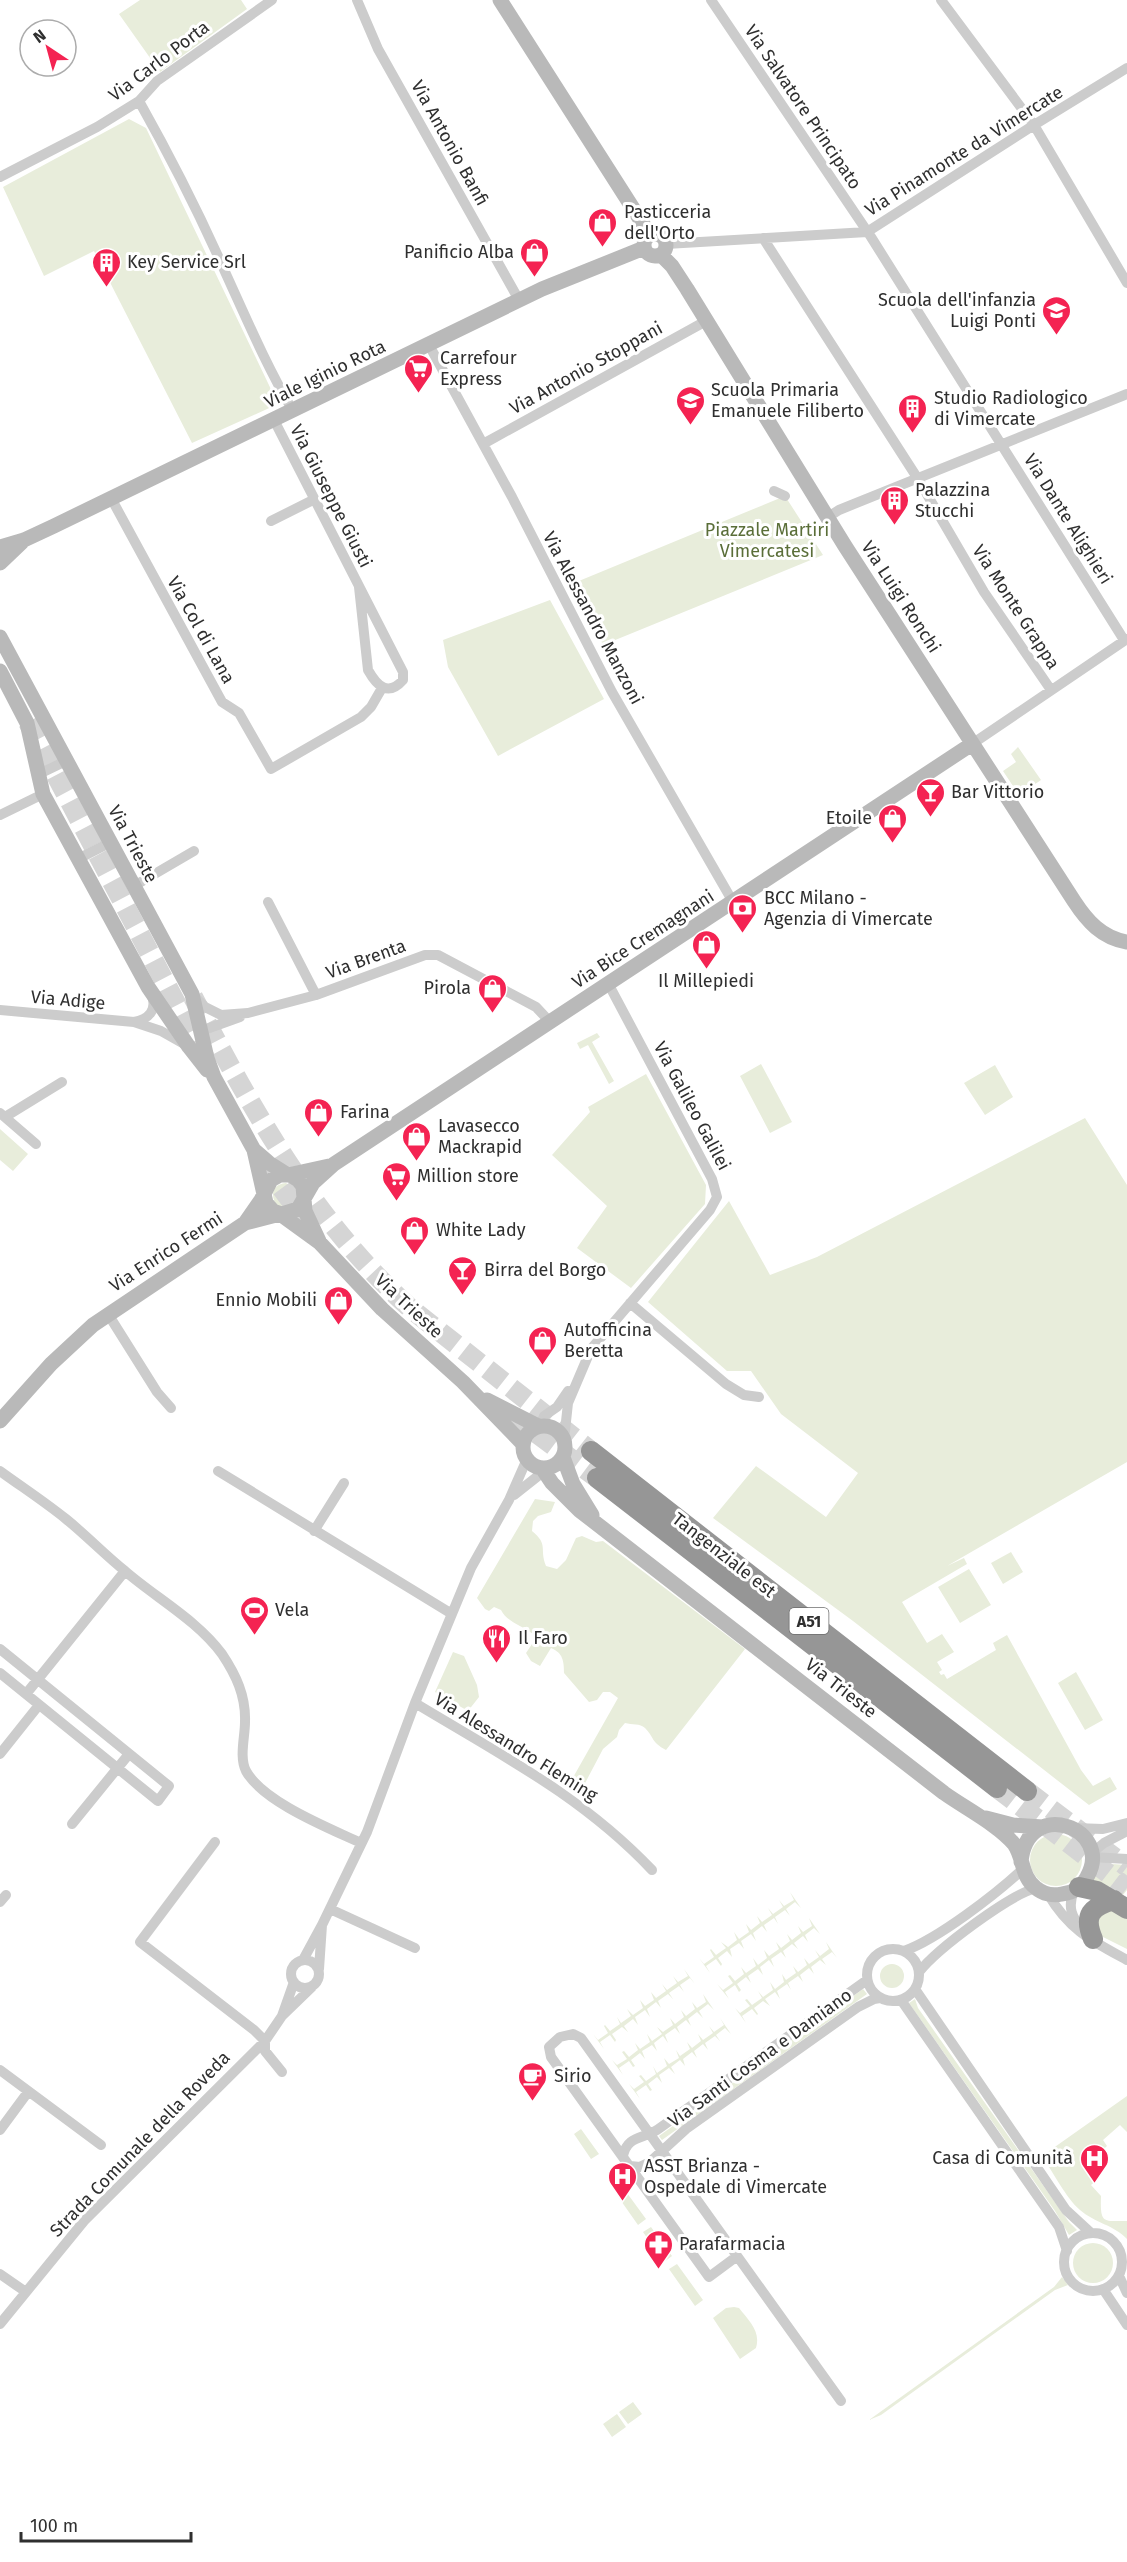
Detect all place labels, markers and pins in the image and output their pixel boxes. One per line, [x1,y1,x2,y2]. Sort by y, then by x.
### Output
place label: Pasticceria dell'Orto [624,201,711,244]
shop icon: Pasticceria dell'Orto [587,206,619,248]
shop icon: Panificio Alba [519,236,551,278]
place label: Panificio Alba [404,241,514,263]
building icon: Key Service Srl [90,246,122,288]
place label: Key Service Srl [127,251,246,273]
place label: Scuola dell'infanzia Luigi Ponti [878,289,1036,332]
school or university icon: Scuola dell'infanzia Luigi Ponti [1041,294,1073,336]
place label: Carrefour Express [440,347,517,390]
supermarket icon: Carrefour Express [403,352,435,394]
place label: Scuola Primaria Emanuele Filiberto [711,379,864,422]
school or university icon: Scuola Primaria Emanuele Filiberto [674,384,706,426]
place label: Studio Radiologico di Vimercate [934,387,1088,430]
building icon: Studio Radiologico di Vimercate [897,392,929,434]
place label: Palazzina Stucchi [915,479,990,522]
building icon: Palazzina Stucchi [878,484,910,526]
bar icon: Bar Vittorio [914,776,946,818]
place label: Bar Vittorio [951,781,1044,803]
shop icon: Etoile [877,802,909,844]
place label: Etoile [826,807,872,829]
place label: BCC Milano - Agenzia di Vimercate [764,887,933,930]
bank icon: BCC Milano - Agenzia di Vimercate [727,892,759,934]
shop icon: Il Millepiedi [690,928,722,970]
place label: Il Millepiedi [658,970,754,992]
shop icon: Pirola [476,972,508,1014]
place label: Pirola [424,977,471,999]
shop icon: Farina [303,1096,335,1138]
place label: Farina [340,1101,390,1123]
place label: Lavasecco Mackrapid [438,1115,522,1158]
shop icon: Lavasecco Mackrapid [401,1120,433,1162]
supermarket icon: Million store [380,1160,412,1202]
place label: Million store [417,1165,519,1187]
shop icon: White Lady [399,1214,431,1256]
place label: White Lady [436,1219,526,1241]
bar icon: Birra del Borgo [447,1254,479,1296]
place label: Birra del Borgo [484,1259,606,1281]
shop icon: Ennio Mobili [322,1284,354,1326]
place label: Ennio Mobili [215,1289,317,1311]
place label: Autofficina Beretta [564,1319,652,1362]
shop icon: Autofficina Beretta [527,1324,559,1366]
sports icon: Vela [238,1594,270,1636]
place label: Vela [275,1599,309,1621]
restaurant icon: Il Faro [481,1622,513,1664]
place label: Il Faro [518,1627,568,1649]
cafe icon: Sirio [517,2060,549,2102]
place label: Sirio [554,2065,591,2087]
hospital icon: Casa di Comunità [1078,2142,1110,2184]
place label: Casa di Comunità [932,2147,1073,2169]
place label: ASST Brianza - Ospedale di Vimercate [644,2155,827,2198]
hospital icon: ASST Brianza - Ospedale di Vimercate [607,2160,639,2202]
pharmacy icon: Parafarmacia [642,2228,674,2270]
place label: Parafarmacia [679,2233,785,2255]

